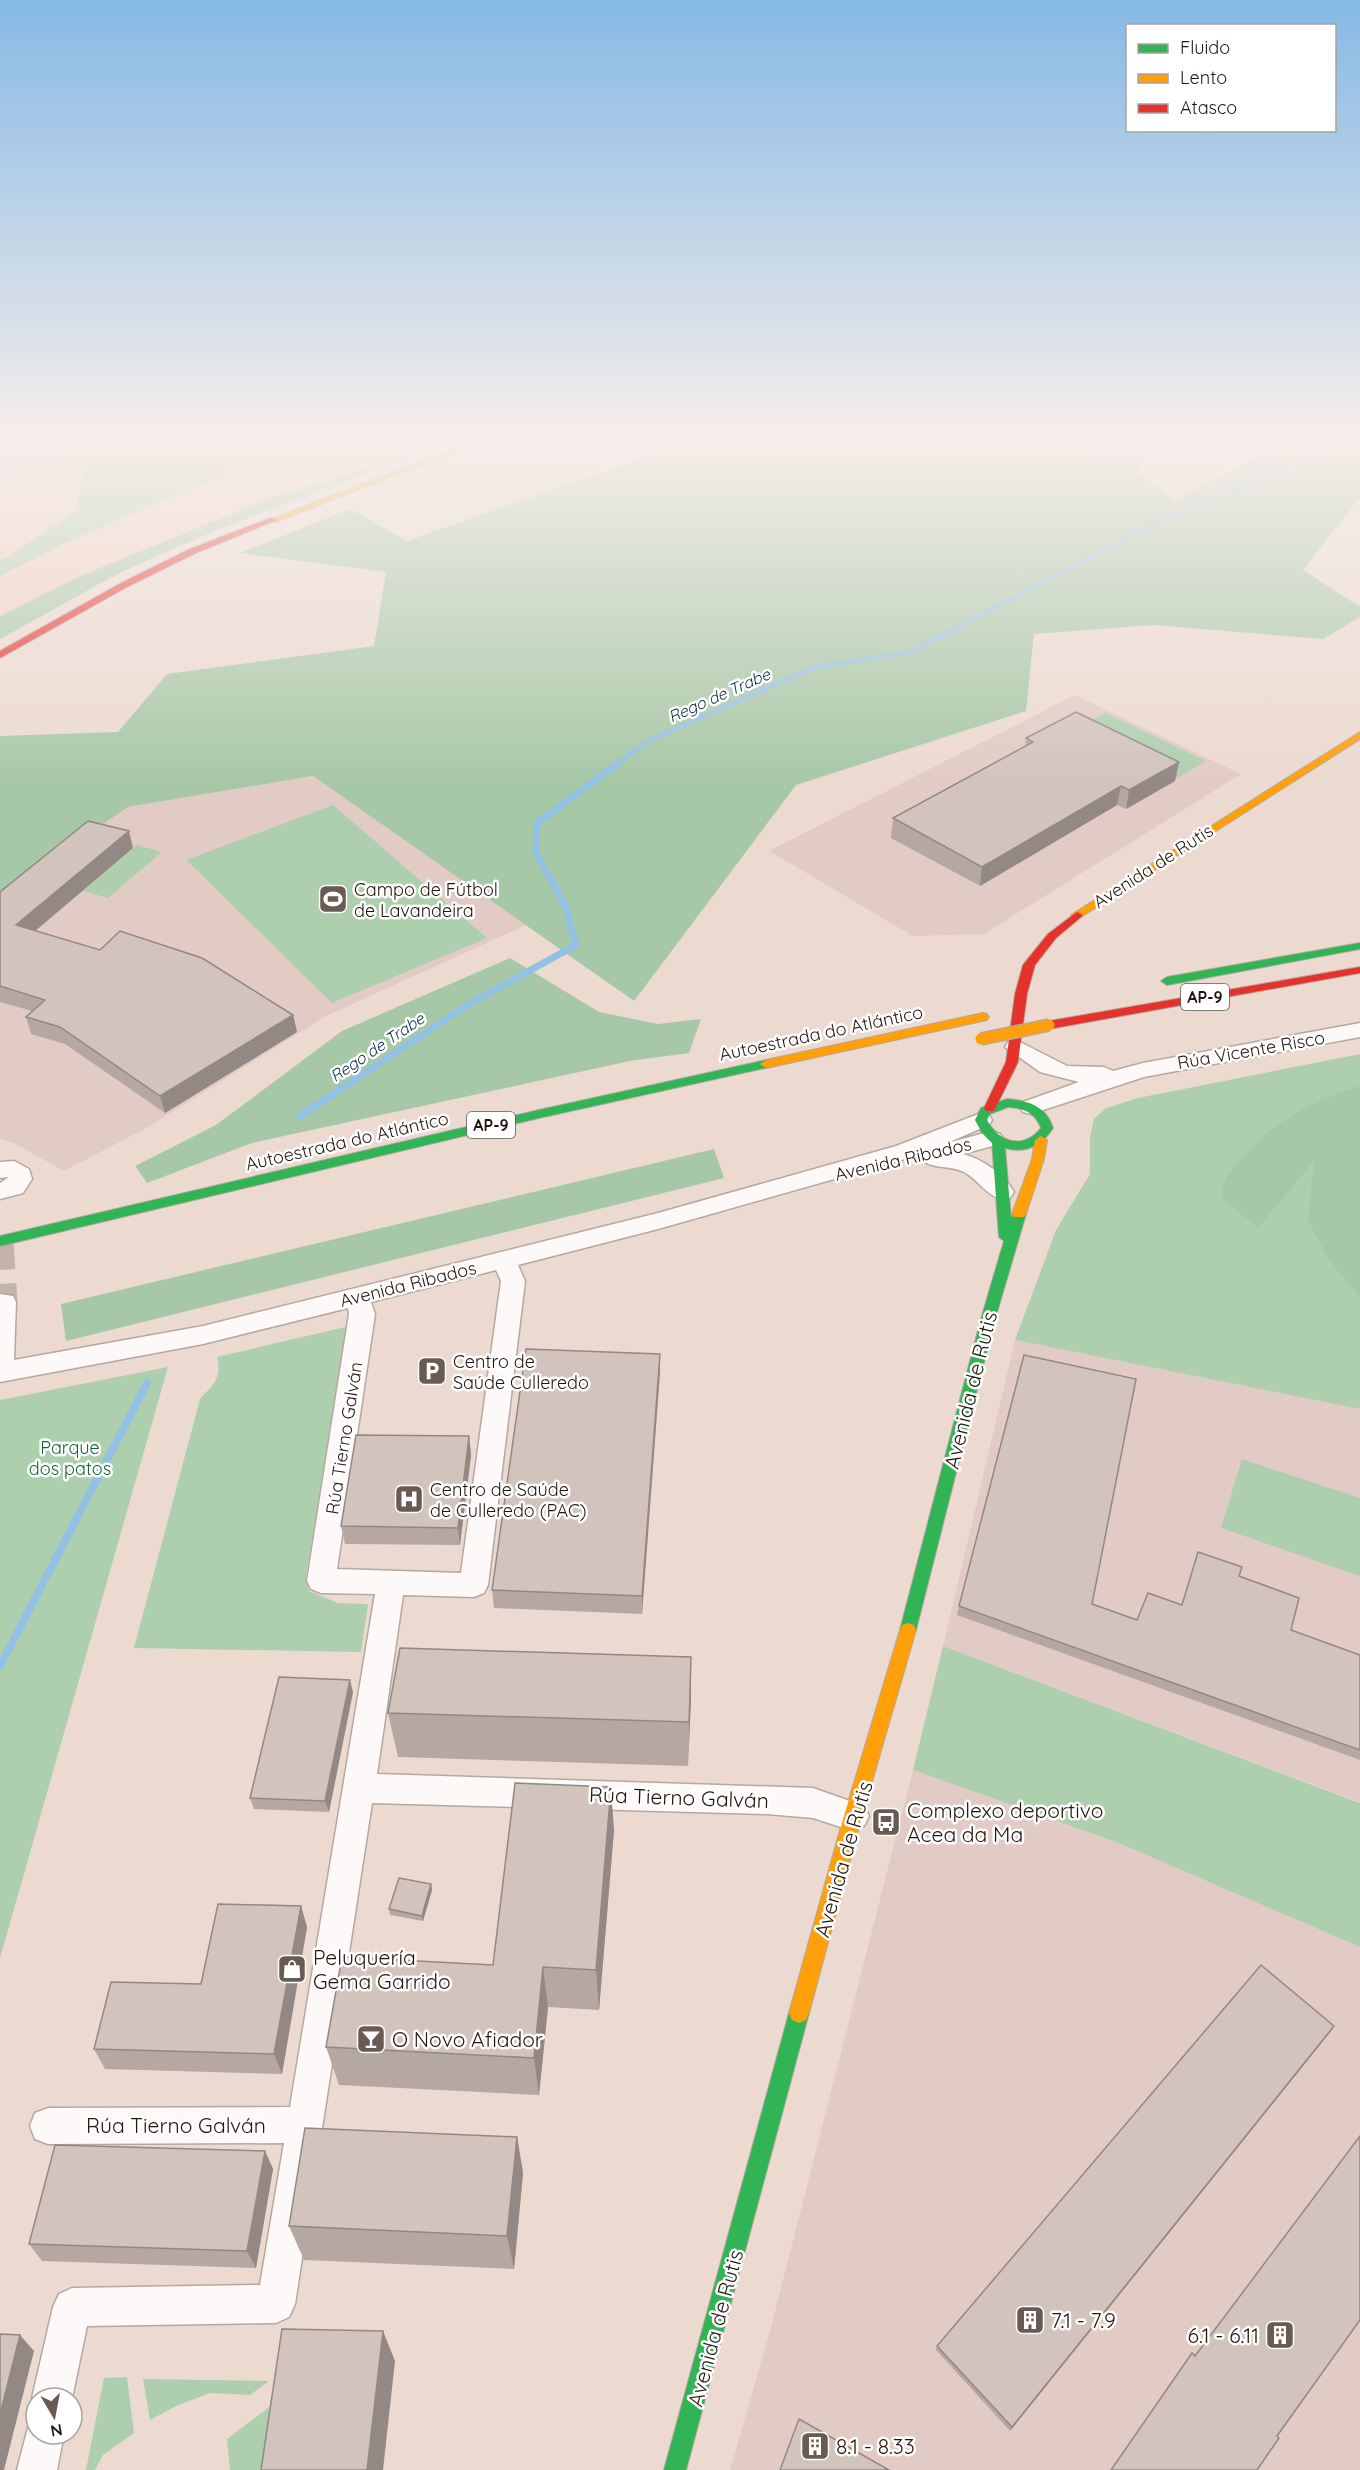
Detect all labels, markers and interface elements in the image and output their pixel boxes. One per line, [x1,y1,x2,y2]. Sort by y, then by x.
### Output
legend [1126,24,1336,132]
text: Fluido [1180,36,1230,59]
text: Lento [1180,66,1227,89]
text: Atasco [1180,96,1237,119]
water label: Rego de Trabe [665,663,774,726]
street label: Avenida de Rutis [1089,819,1217,913]
place label: Campo de Fútbol de Lavandeira [354,878,498,922]
sports icon: Campo de Fútbol de Lavandeira [317,883,349,915]
road number: AP-9 [1181,984,1229,1010]
street label: Autoestrada do Atlántico [717,1000,925,1066]
water label: Rego de Trabe [326,1008,429,1086]
street label: Rúa Vicente Risco [1175,1026,1327,1074]
street label: Autoestrada do Atlántico [243,1106,451,1176]
road number: AP-9 [467,1112,515,1138]
street label: Avenida Ribados [832,1132,974,1186]
street label: Avenida Ribados [337,1256,479,1312]
street label: Avenida de Rutis [938,1309,1002,1471]
place label: Centro de Saúde Culleredo [453,1350,589,1394]
parking icon: Centro de Saúde Culleredo [416,1355,448,1387]
street label: Rúa Tierno Galván [321,1360,367,1516]
park label: Parque dos patos [29,1436,111,1480]
place label: Centro de Saúde de Culleredo (PAC) [430,1478,586,1522]
hospital icon: Centro de Saúde de Culleredo (PAC) [393,1483,425,1515]
street label: Avenida de Rutis [808,1778,878,1940]
street label: Rúa Tierno Galván [589,1781,769,1813]
place label: Complexo deportivo Acea da Ma [907,1797,1103,1847]
bus stop icon: Complexo deportivo Acea da Ma [870,1806,902,1838]
place label: Peluquería Gema Garrido [313,1944,451,1994]
shop icon: Peluquería Gema Garrido [276,1953,308,1985]
bar icon: O Novo Afiador [355,2023,387,2055]
place label: O Novo Afiador [392,2026,543,2052]
street label: Rúa Tierno Galván [86,2112,266,2138]
street label: Avenida de Rutis [682,2247,748,2409]
building icon: 7.1 - 7.9 [1014,2304,1046,2336]
place label: 7.1 - 7.9 [1051,2307,1116,2333]
building icon: 6.1 - 6.11 [1264,2319,1296,2351]
place label: 6.1 - 6.11 [1188,2322,1259,2348]
north arrow [24,2386,84,2446]
text: N [49,2420,64,2442]
building icon: 8.1 - 8.33 [799,2430,831,2462]
place label: 8.1 - 8.33 [836,2433,915,2459]

